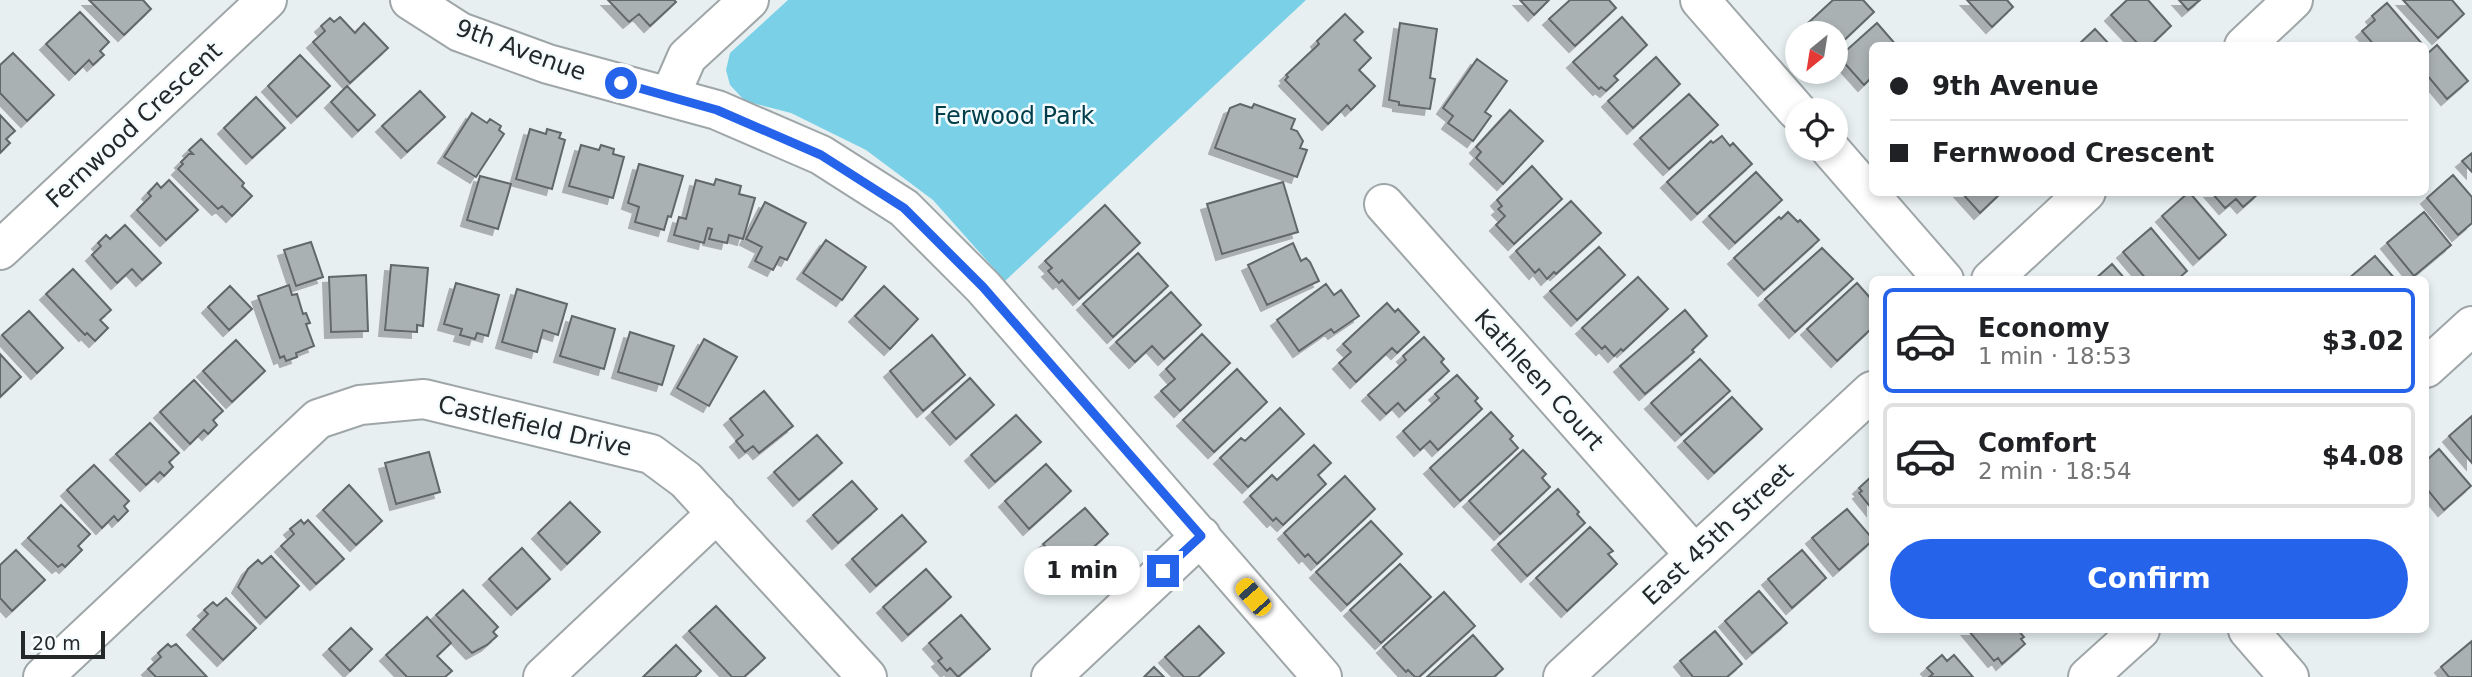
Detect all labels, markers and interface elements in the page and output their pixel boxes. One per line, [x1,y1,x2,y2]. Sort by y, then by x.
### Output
street label: 9th Avenue [452,13,590,87]
north arrow [1785,21,1848,84]
map controls [1785,21,1848,161]
street label: Fernwood Crescent [40,36,228,214]
route start [605,67,637,99]
text: 9th Avenue [1932,71,2099,101]
button: locate [1785,98,1848,161]
park label: Ferwood Park [934,102,1095,130]
text: Fernwood Crescent [1932,138,2214,168]
street label: Kathleen Court [1468,304,1610,456]
icon: car [1894,309,1957,372]
text: Economy [1978,313,2109,343]
text: $3.02 [2322,326,2404,356]
text: 1 min · 18:53 [1978,343,2132,369]
street label: Castlefield Drive [435,390,635,462]
icon: car [1894,424,1957,487]
text: Comfort [1978,428,2096,458]
text: $4.08 [2322,441,2404,471]
street label: East 45th Street [1637,457,1799,611]
text: 2 min · 18:54 [1978,458,2132,484]
button: Confirm [1890,539,2408,619]
callout: 1 min [1023,546,1138,596]
route end [1147,555,1179,587]
text: 1 min [1046,557,1118,583]
car [1232,574,1275,620]
scale bar [21,628,105,660]
text: 20 m [32,632,81,654]

